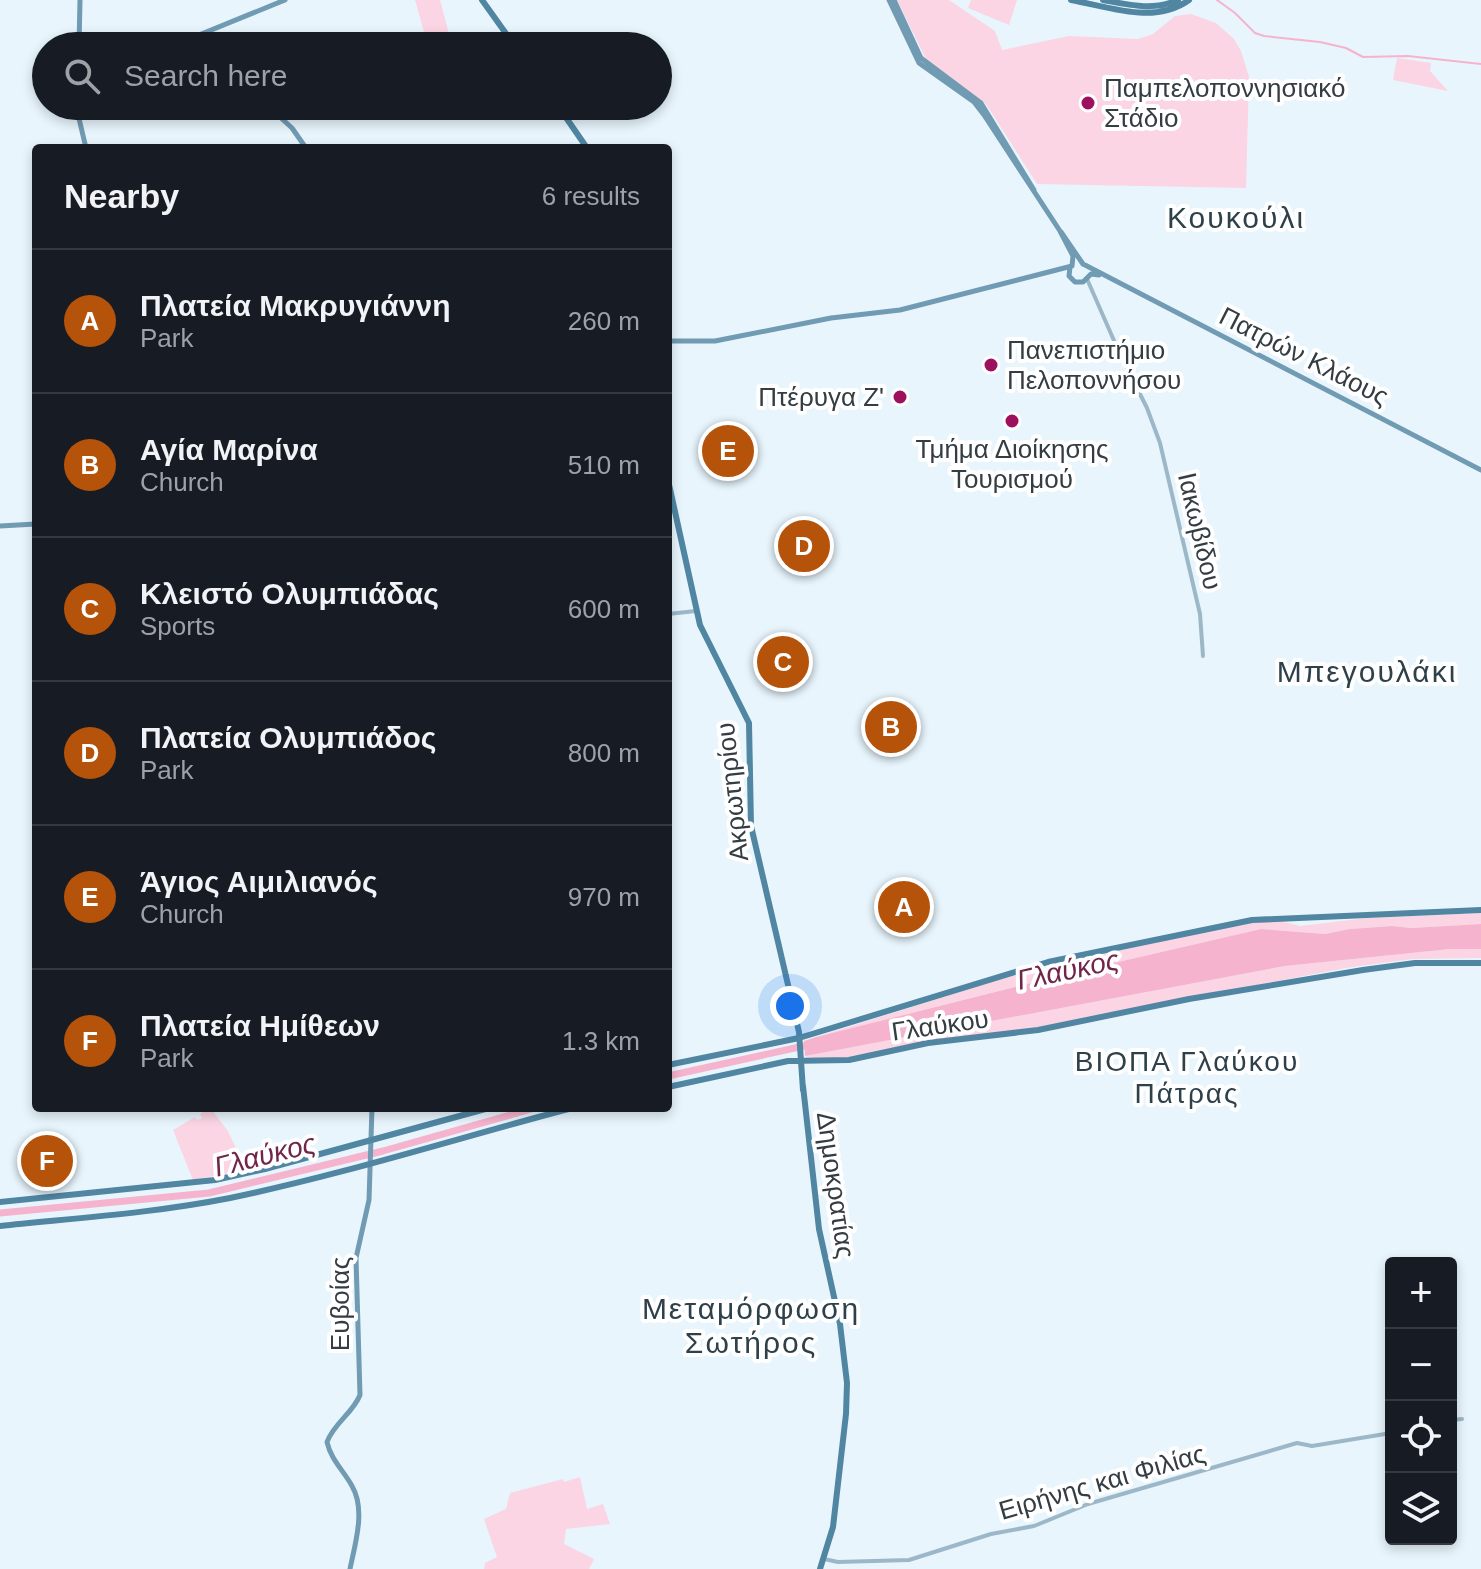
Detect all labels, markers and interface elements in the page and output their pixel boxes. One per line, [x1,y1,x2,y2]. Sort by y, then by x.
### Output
search box [32,32,672,120]
icon: search [60,54,104,98]
text: Search here [124,59,287,92]
place label: Παμπελοποννησιακό Στάδιο [1104,73,1346,133]
marker: Παμπελοποννησιακό Στάδιο [1079,94,1097,112]
text: Nearby [64,177,179,215]
text: 6 results [542,181,640,211]
district label: Κουκούλι [1167,201,1305,234]
text: Πλατεία Μακρυγιάννη [140,289,451,322]
street label: Πατρών Κλάους [1215,301,1393,411]
text: A [81,306,99,336]
text: 260 m [568,306,640,336]
text: Park [140,323,193,353]
place label: Πανεπιστήμιο Πελοποννήσου [1007,335,1181,395]
marker: Πανεπιστήμιο Πελοποννήσου [982,356,1000,374]
place label: Πτέρυγα Ζ' [758,382,884,412]
marker: Πτέρυγα Ζ' [891,388,909,406]
marker: Τμήμα Διοίκησης Τουρισμού [1003,412,1021,430]
pin: E [702,421,754,481]
text: Αγία Μαρίνα [140,433,318,466]
place label: Τμήμα Διοίκησης Τουρισμού [915,434,1109,494]
text: B [81,450,99,480]
text: 510 m [568,450,640,480]
text: Church [140,467,224,497]
street label: Ιακωβίδου [1172,470,1228,592]
pin: D [778,516,830,576]
text: Κλειστό Ολυμπιάδας [140,577,439,610]
text: C [81,594,99,624]
text: 600 m [568,594,640,624]
text: Sports [140,611,215,641]
pin: C [757,632,809,692]
district label: Μπεγουλάκι [1277,655,1457,688]
pin: B [865,697,917,757]
text: Πλατεία Ολυμπιάδος [140,721,436,754]
street label: Ακρωτηρίου [710,721,754,863]
text: D [81,738,99,768]
text: 800 m [568,738,640,768]
text: Park [140,755,193,785]
text: Άγιος Αιμιλιανός [140,865,377,898]
pin: A [878,877,930,937]
text: E [81,882,99,912]
text: 970 m [568,882,640,912]
text: Church [140,899,224,929]
water label: Γλαύκος [1014,944,1122,996]
your location [770,986,810,1026]
street label: Γλαύκου [890,1003,990,1047]
text: Πλατεία Ημίθεων [140,1009,380,1042]
text: F [82,1026,98,1056]
text: 1.3 km [562,1026,640,1056]
text: Park [140,1043,193,1073]
district label: ΒΙΟΠΑ Γλαύκου Πάτρας [1075,1046,1299,1109]
street label: Δημοκρατίας [811,1110,861,1260]
water label: Γλαύκος [211,1127,319,1183]
pin: F [21,1131,73,1191]
street label: Ευβοίας [325,1257,355,1351]
map controls [1385,1257,1457,1545]
button: + [1385,1257,1457,1329]
district label: Μεταμόρφωση Σωτήρος [642,1292,860,1359]
button: − [1385,1329,1457,1401]
button: locate [1385,1401,1457,1473]
street label: Ειρήνης και Φιλίας [995,1438,1209,1526]
button: layers [1385,1473,1457,1545]

